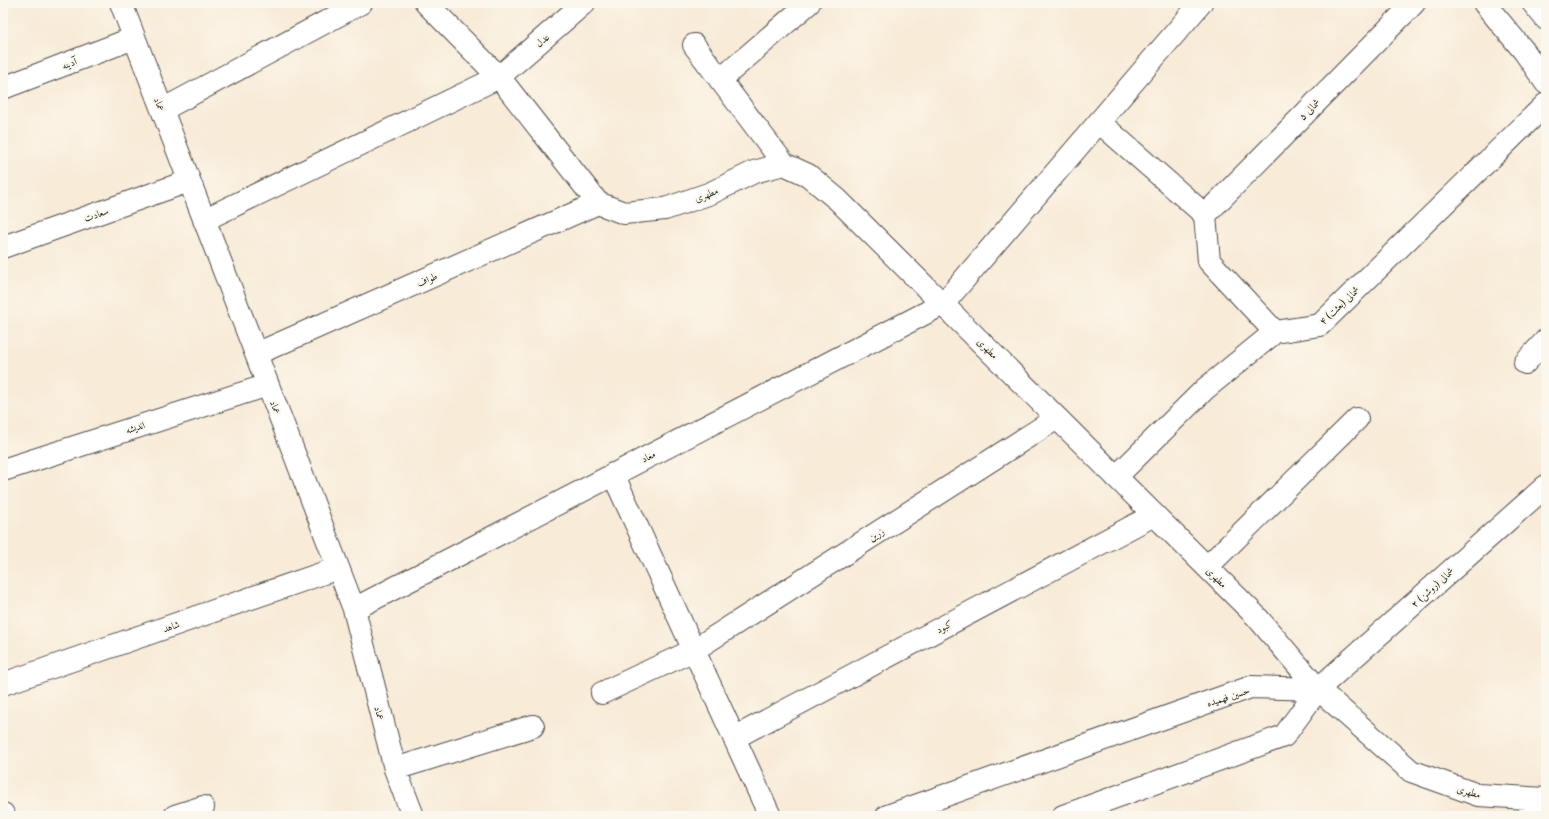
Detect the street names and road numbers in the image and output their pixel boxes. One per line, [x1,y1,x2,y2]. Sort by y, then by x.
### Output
street label: عدل [533,31,552,50]
street label: آدینه [60,54,80,72]
street label: عماد [151,95,168,113]
street label: ۵ شمالی [1296,96,1323,123]
street label: مطهری [692,184,720,205]
street label: سعادت [82,204,111,225]
street label: طواف [415,269,440,290]
street label: ۴ شمالی (بعثت) [1316,283,1362,327]
street label: مطهری [974,335,1001,362]
street label: عماد [267,398,284,416]
street label: اندیشه [124,418,146,437]
street label: معاد [639,447,658,465]
street label: زرین [866,525,886,544]
street label: مطهری [1203,564,1230,591]
street label: ۲ شمالی (روشن) [1408,565,1457,611]
street label: شاهد [161,617,182,635]
street label: کبود [934,617,955,636]
street label: حسین فهمیده [1205,683,1251,710]
street label: عماد [371,705,388,722]
street label: مطهری [1455,782,1482,801]

